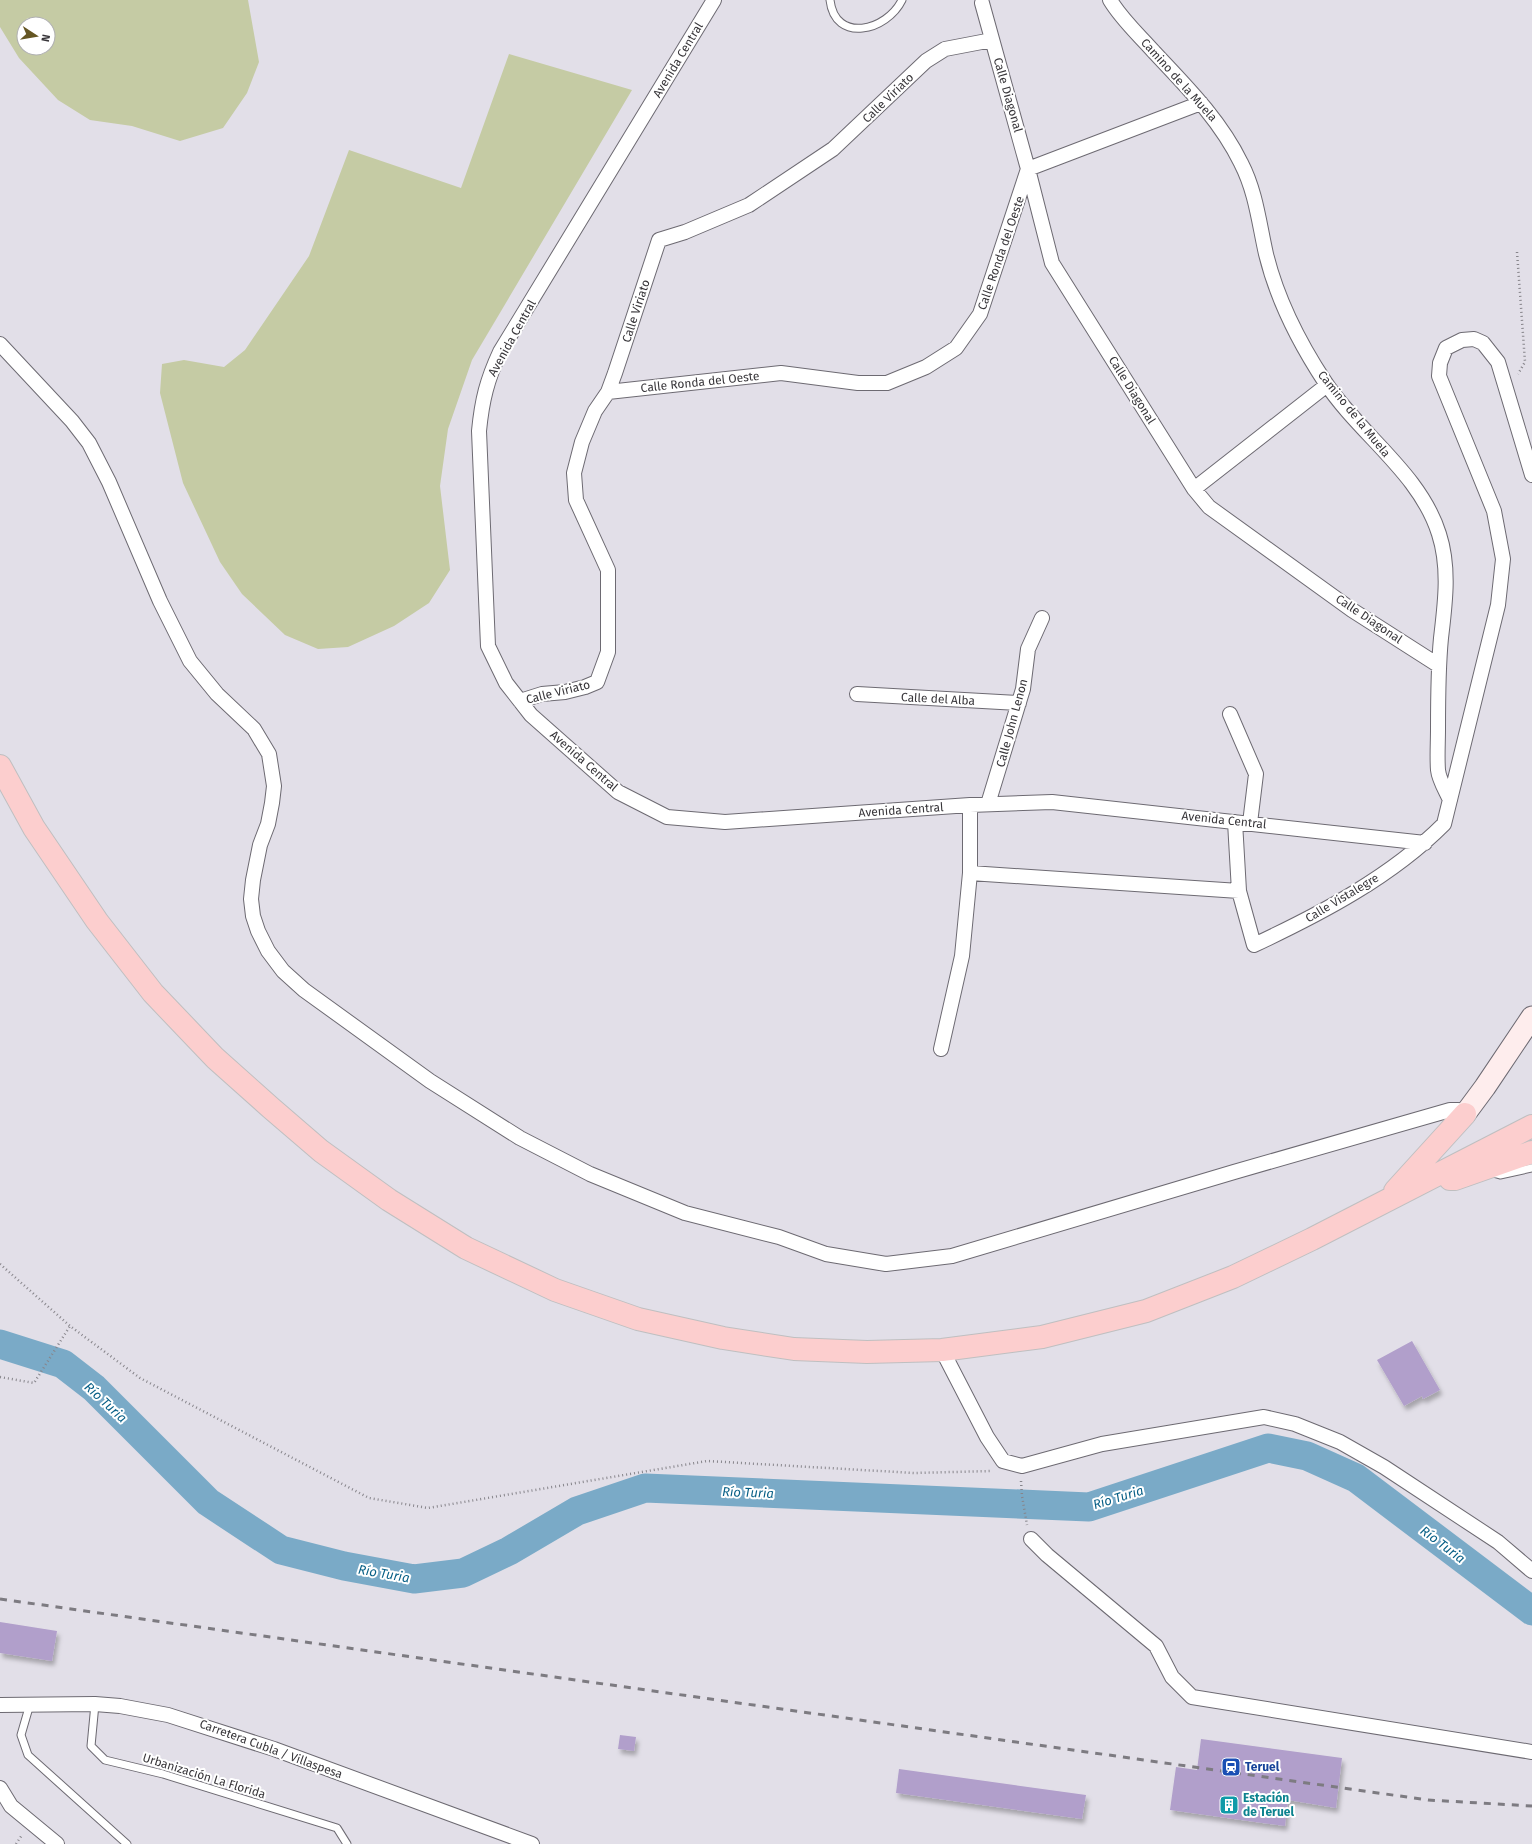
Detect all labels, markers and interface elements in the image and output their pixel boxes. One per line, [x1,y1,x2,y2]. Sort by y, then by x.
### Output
north arrow [16,16,56,56]
street label: Avenida Central [650,20,706,100]
text: N [38,33,52,43]
street label: Camino de la Muela [1138,36,1220,124]
street label: Calle Diagonal [991,56,1026,135]
street label: Calle Viriato [860,70,916,126]
street label: Calle Ronda del Oeste [975,194,1027,312]
street label: Calle Viriato [619,278,653,344]
street label: Avenida Central [485,297,539,379]
street label: Calle Diagonal [1106,354,1159,427]
street label: Camino de la Muela [1315,368,1393,460]
street label: Calle Ronda del Oeste [640,369,760,395]
street label: Calle Diagonal [1333,592,1405,647]
street label: Calle Viriato [525,677,591,707]
street label: Calle John Lenon [993,677,1031,769]
street label: Calle del Alba [901,690,975,708]
street label: Avenida Central [547,728,621,795]
street label: Avenida Central [858,800,944,820]
street label: Avenida Central [1181,809,1268,831]
street label: Calle Vistalegre [1303,871,1381,925]
water label: Río Turia [82,1379,130,1426]
water label: Río Turia [1091,1483,1145,1512]
water label: Río Turia [722,1484,774,1501]
water label: Río Turia [1417,1523,1468,1566]
water label: Río Turia [357,1562,411,1585]
street label: Carretera Cubla / Villaspesa [198,1717,344,1781]
street label: Urbanización La Florida [141,1751,267,1801]
station icon: Teruel [1220,1756,1242,1778]
place label: Teruel [1245,1760,1280,1774]
place label: Estación de Teruel [1243,1791,1294,1819]
building icon: Estación de Teruel [1218,1794,1240,1816]

